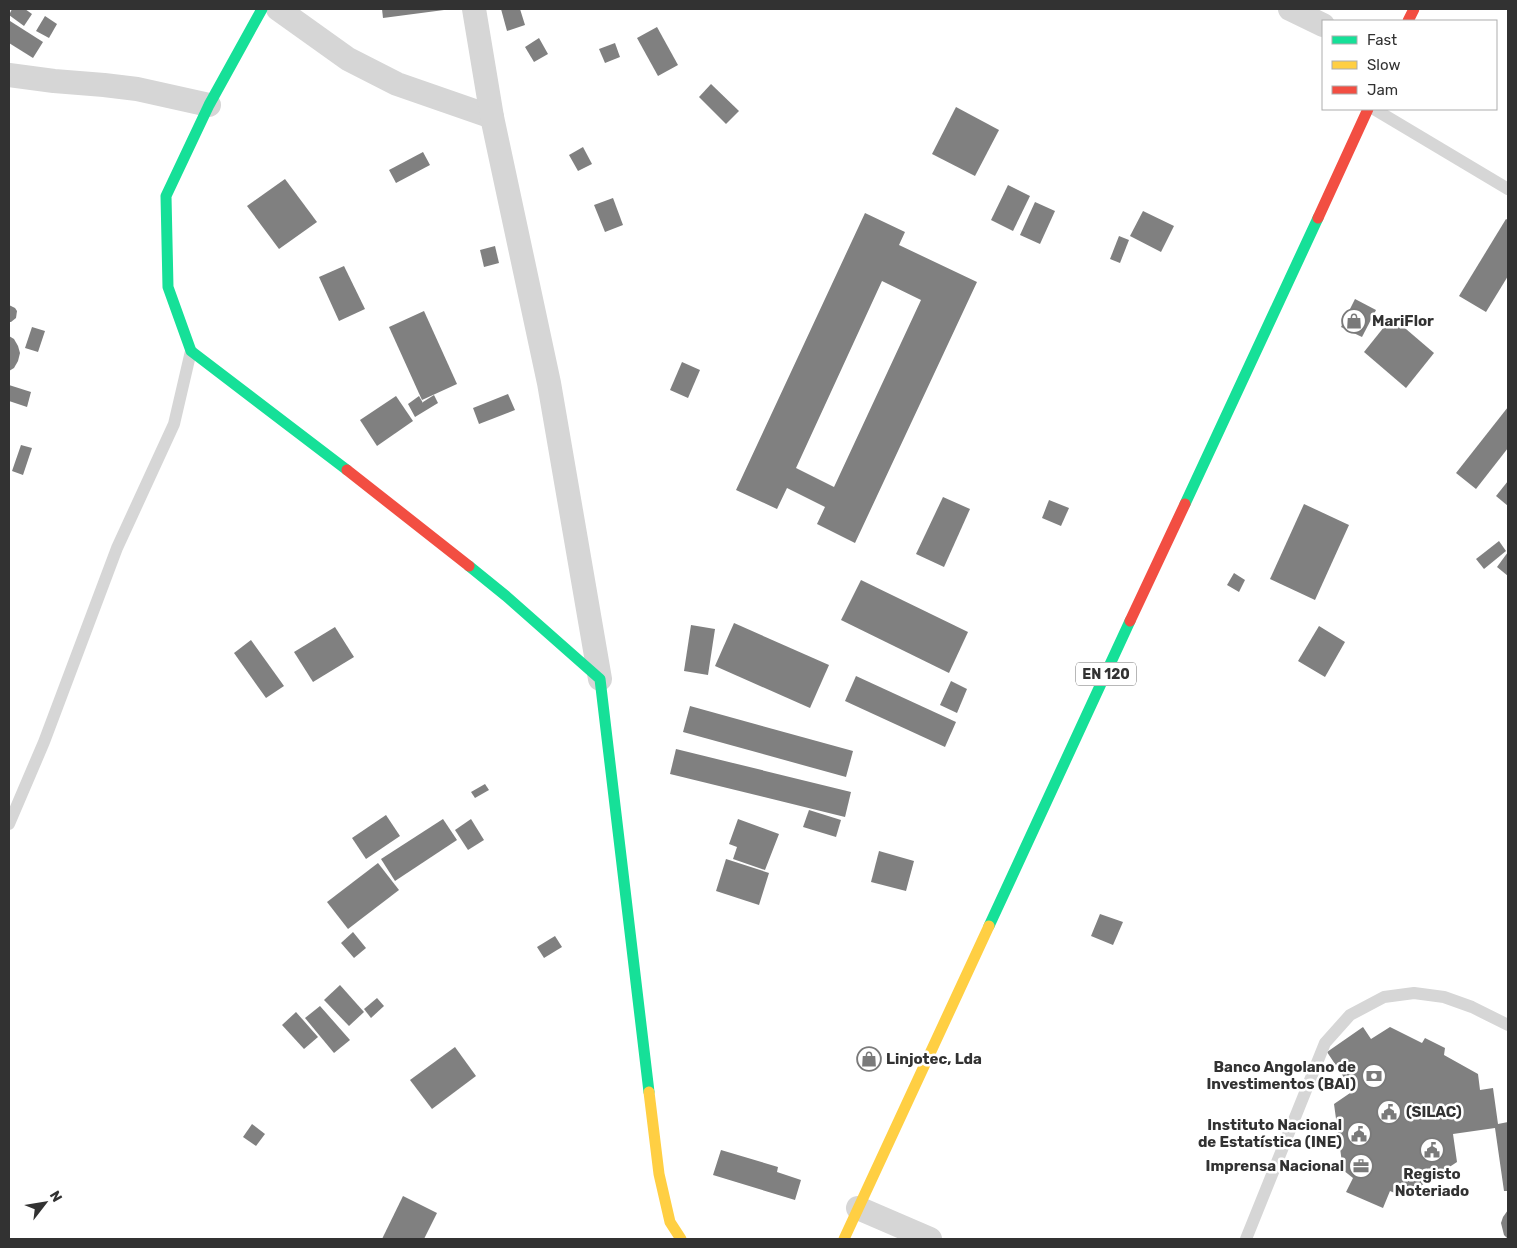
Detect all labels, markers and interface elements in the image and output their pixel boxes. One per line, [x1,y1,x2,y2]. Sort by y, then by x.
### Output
legend [1322,20,1497,110]
text: Fast [1367,31,1397,49]
text: Slow [1367,56,1400,74]
text: Jam [1367,81,1398,99]
shop icon: MariFlor [1341,308,1367,334]
place label: MariFlor [1372,312,1434,330]
road number: EN 120 [1076,662,1136,686]
shop icon: Linjotec, Lda [856,1046,882,1072]
place label: Linjotec, Lda [886,1050,982,1068]
place label: Banco Angolano de Investimentos (BAI) [1206,1058,1356,1093]
bank icon: Banco Angolano de Investimentos (BAI) [1361,1063,1387,1089]
public building icon: (SILAC) [1376,1099,1402,1125]
place label: (SILAC) [1406,1103,1462,1121]
place label: Instituto Nacional de Estatística (INE) [1198,1116,1342,1151]
public building icon: Instituto Nacional de Estatística (INE) [1346,1121,1372,1147]
public building icon: Registo Noteriado [1419,1137,1445,1163]
office icon: Imprensa Nacional [1348,1153,1374,1179]
place label: Imprensa Nacional [1206,1157,1344,1175]
place label: Registo Noteriado [1395,1165,1469,1200]
north arrow [20,1178,70,1228]
text: N [46,1188,66,1205]

